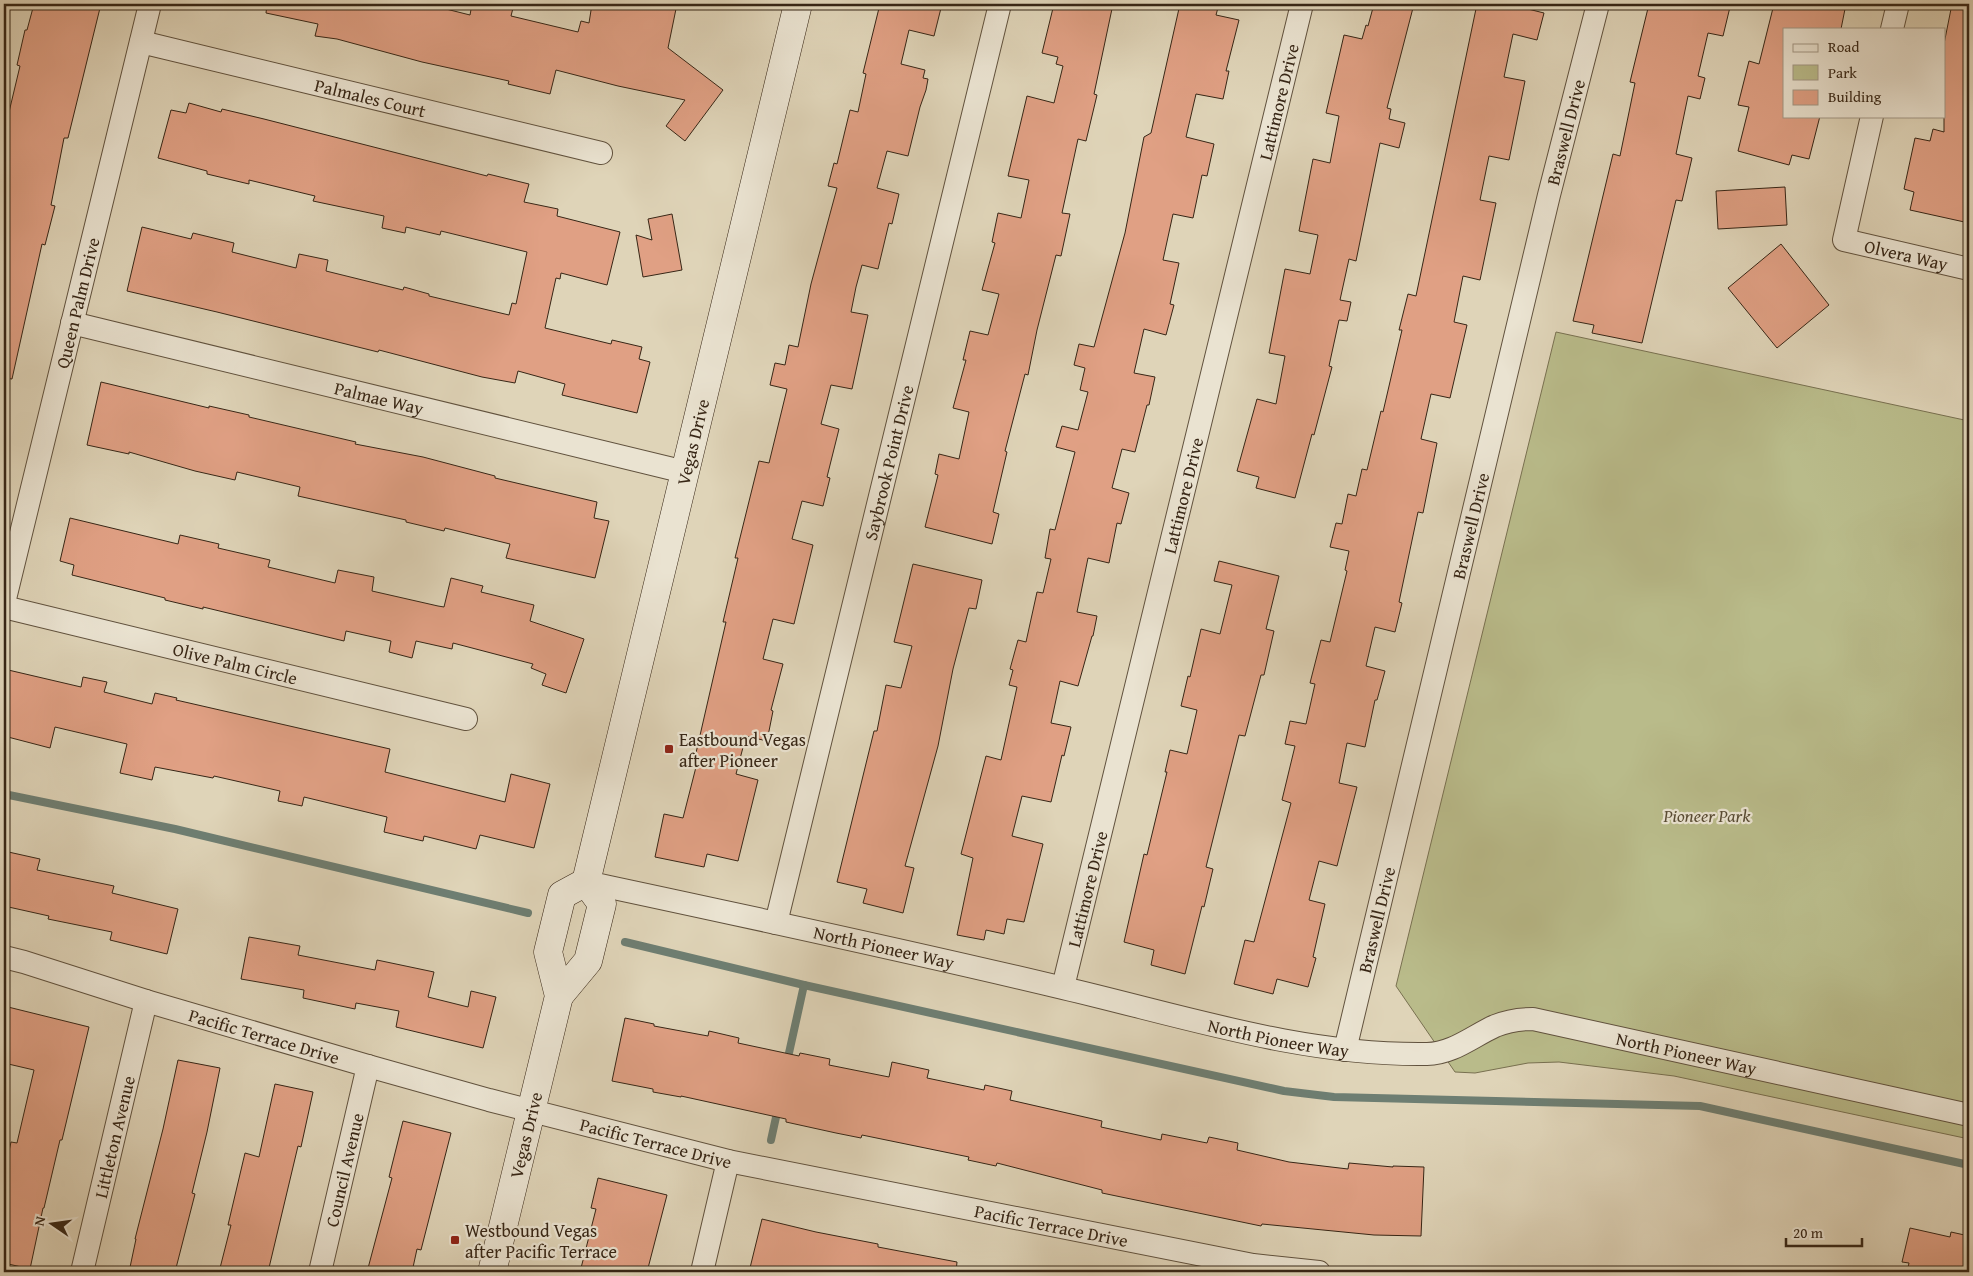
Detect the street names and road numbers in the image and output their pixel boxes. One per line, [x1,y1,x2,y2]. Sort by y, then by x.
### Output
street label: Lattimore Drive [1251,41,1305,163]
street label: Palmales Court [312,71,429,124]
street label: Braswell Drive [1539,76,1592,188]
street label: Olvera Way [1862,232,1951,277]
street label: Queen Palm Drive [48,234,106,371]
street label: Palmae Way [332,374,426,422]
street label: Saybrook Point Drive [856,382,920,543]
street label: Vegas Drive [669,396,716,488]
street label: Lattimore Drive [1155,434,1210,556]
street label: Braswell Drive [1444,470,1496,582]
street label: Olive Palm Circle [170,635,300,691]
street label: Lattimore Drive [1060,828,1114,950]
street label: Braswell Drive [1350,864,1402,976]
street label: North Pioneer Way [811,918,957,976]
street label: Pacific Terrace Drive [186,1001,343,1071]
street label: North Pioneer Way [1205,1011,1351,1064]
street label: North Pioneer Way [1614,1024,1759,1081]
street label: Littleton Avenue [86,1073,141,1201]
street label: Vegas Drive [502,1089,549,1181]
street label: Council Avenue [317,1110,370,1229]
street label: Pacific Terrace Drive [577,1110,735,1175]
street label: Pacific Terrace Drive [972,1197,1130,1253]

